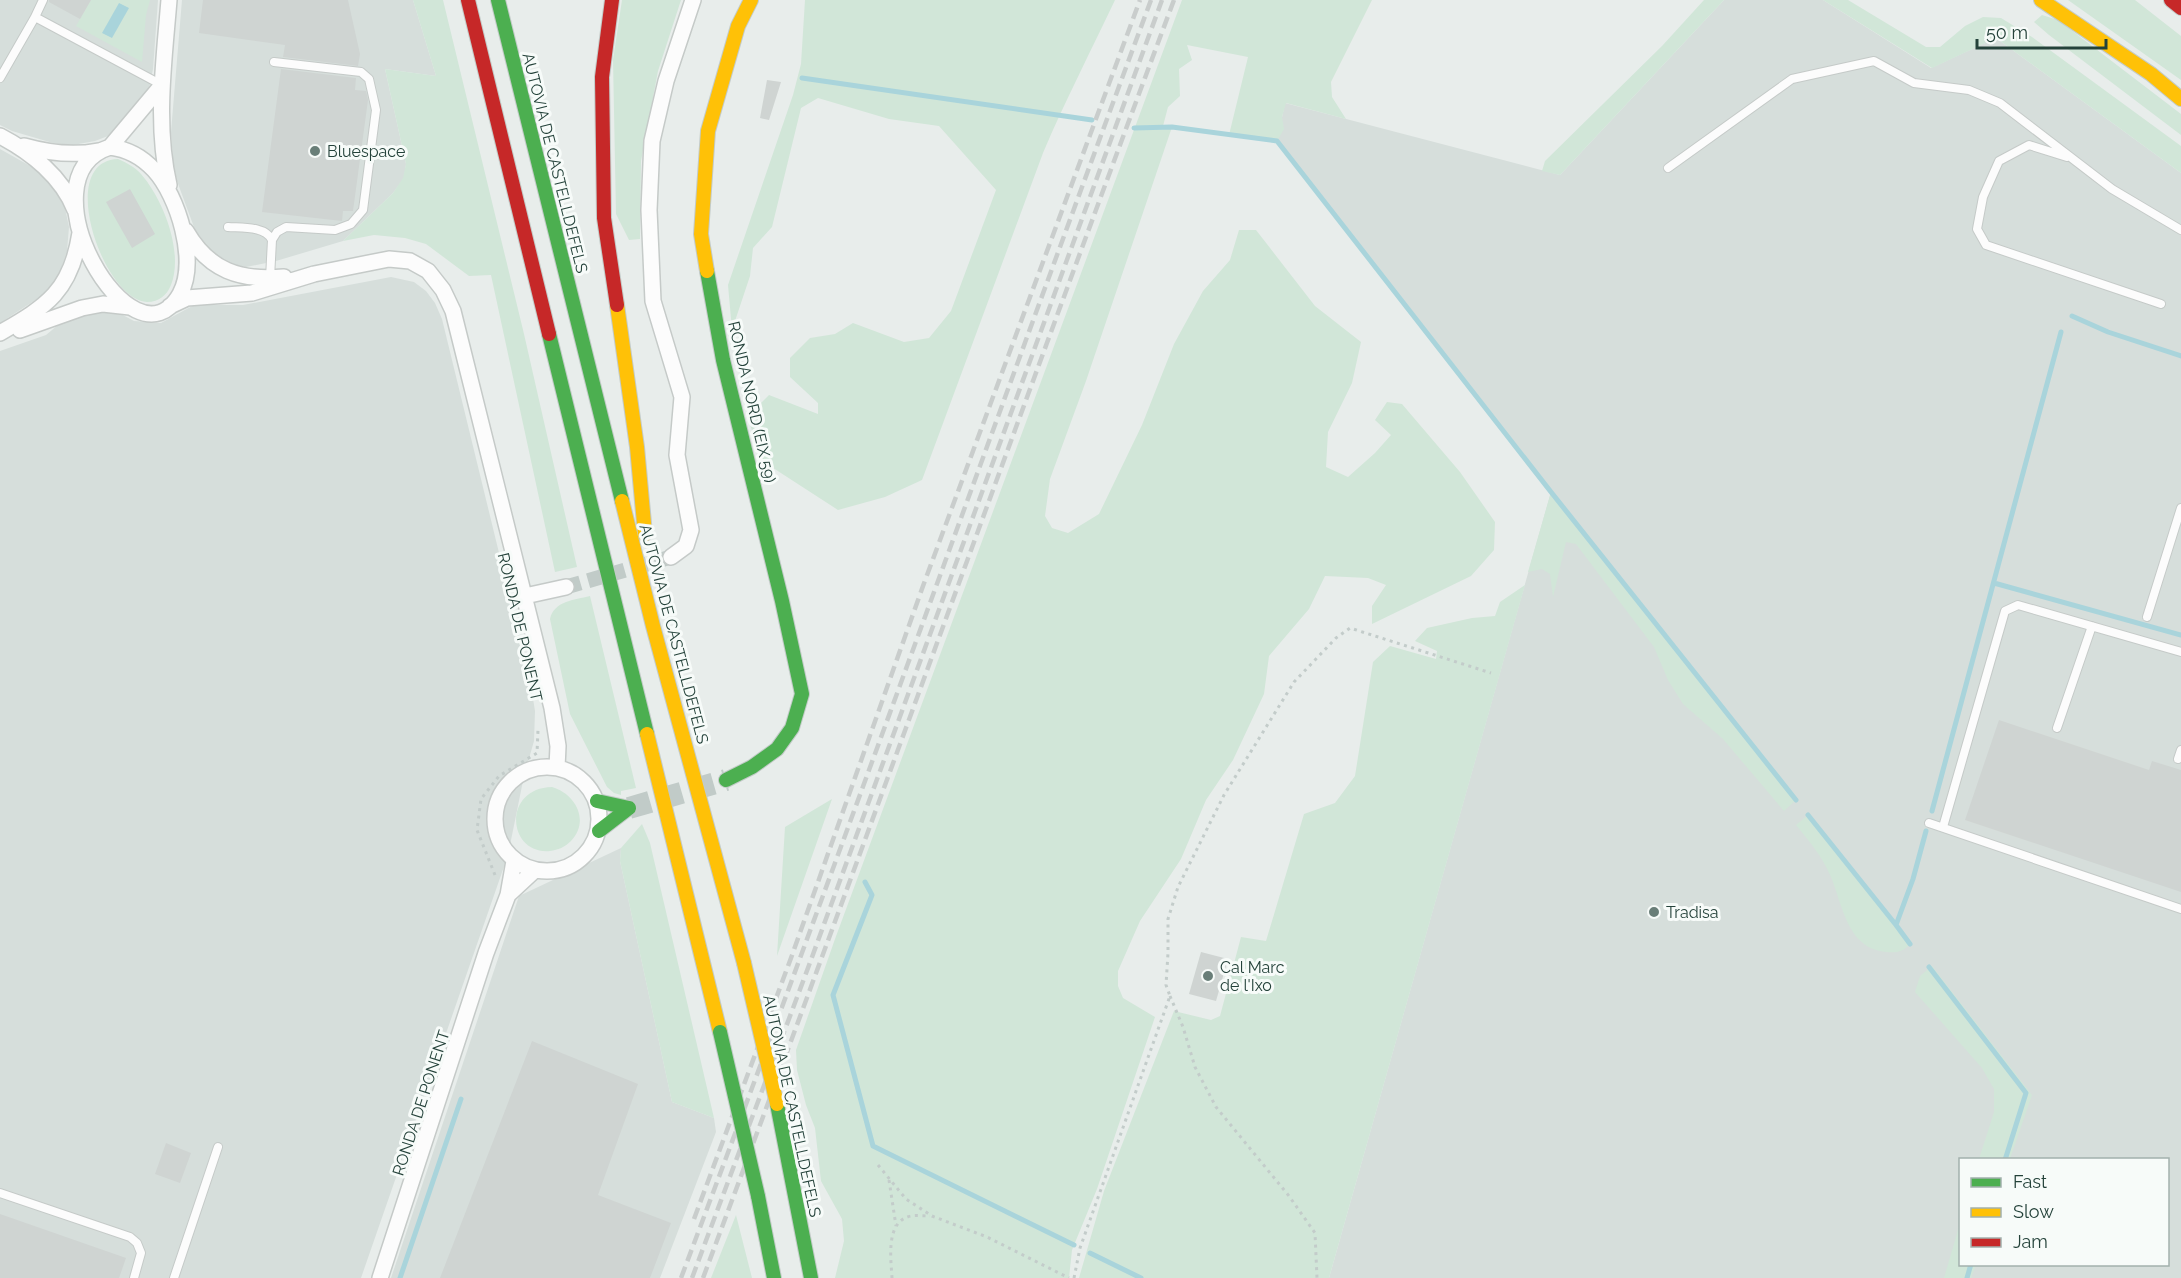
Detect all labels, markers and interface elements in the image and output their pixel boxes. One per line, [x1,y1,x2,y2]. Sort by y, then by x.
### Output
scale bar [1977,12,2106,50]
text: 50 m [1986,22,2028,43]
street label: AUTOVIA DE CASTELLDEFELS [518,51,592,275]
place label: Bluespace [327,142,405,161]
marker: Bluespace [308,144,322,158]
street label: RONDA NORD (EIX 59) [724,319,780,485]
street label: AUTOVIA DE CASTELLDEFELS [636,522,713,746]
street label: RONDA DE PONENT [494,551,546,703]
place label: Tradisa [1666,903,1719,922]
marker: Tradisa [1647,905,1661,919]
place label: Cal Marc de l'Ixo [1220,958,1285,995]
marker: Cal Marc de l'Ixo [1201,969,1215,983]
street label: AUTOVIA DE CASTELLDEFELS [759,993,825,1219]
street label: RONDA DE PONENT [389,1028,454,1178]
legend [1959,1158,2169,1266]
text: Fast [2013,1171,2047,1192]
text: Slow [2013,1201,2054,1222]
text: Jam [2013,1231,2048,1252]

